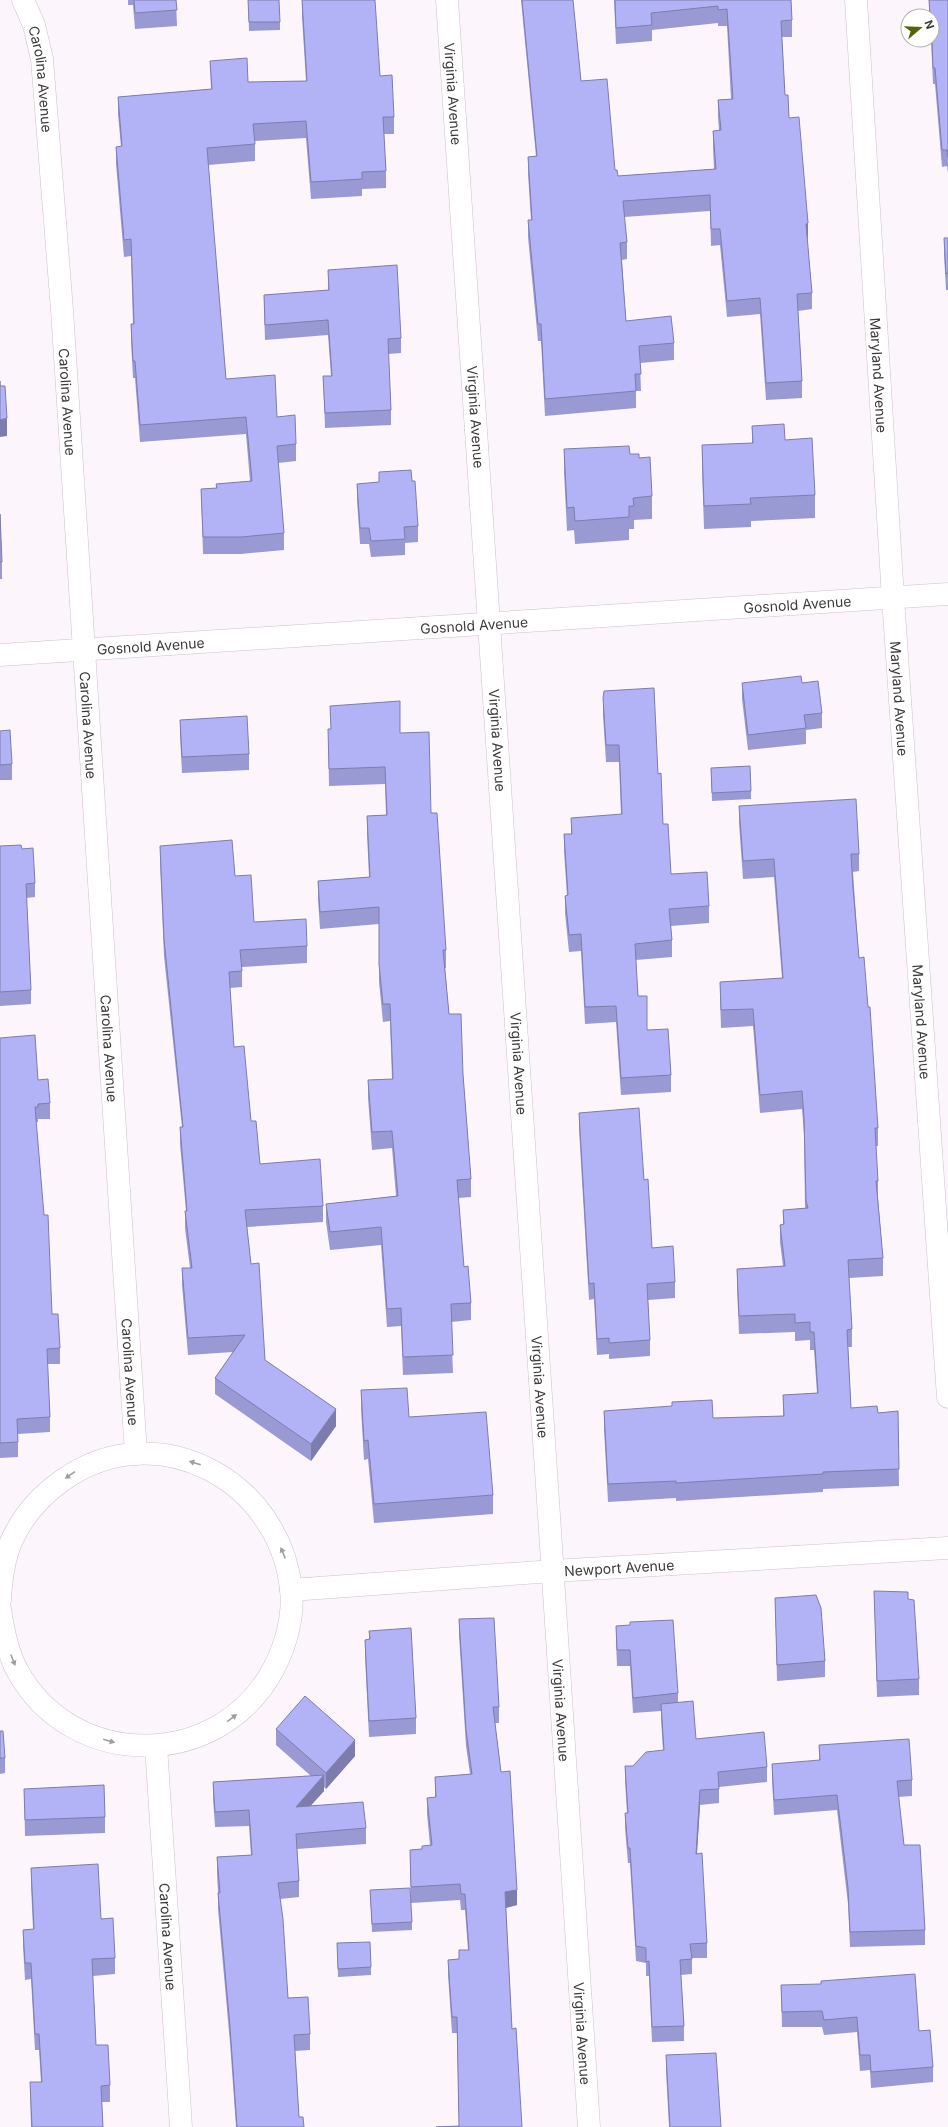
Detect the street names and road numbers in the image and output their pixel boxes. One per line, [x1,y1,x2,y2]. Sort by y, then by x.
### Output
street label: Carolina Avenue [26,24,56,133]
street label: Virginia Avenue [442,42,466,146]
street label: Maryland Avenue [867,317,891,433]
street label: Carolina Avenue [56,347,80,456]
street label: Virginia Avenue [464,365,488,469]
street label: Gosnold Avenue [743,592,852,616]
street label: Gosnold Avenue [420,613,528,636]
street label: Gosnold Avenue [96,633,205,657]
street label: Maryland Avenue [887,641,912,757]
street label: Carolina Avenue [77,671,101,779]
street label: Virginia Avenue [486,688,510,792]
street label: Maryland Avenue [910,964,935,1080]
street label: Carolina Avenue [98,994,122,1103]
street label: Virginia Avenue [508,1012,531,1115]
street label: Carolina Avenue [119,1317,143,1426]
street label: Virginia Avenue [529,1335,552,1439]
street label: Newport Avenue [564,1555,675,1579]
street label: Virginia Avenue [550,1658,573,1762]
street label: Carolina Avenue [156,1882,181,1991]
street label: Virginia Avenue [571,1982,595,2085]

